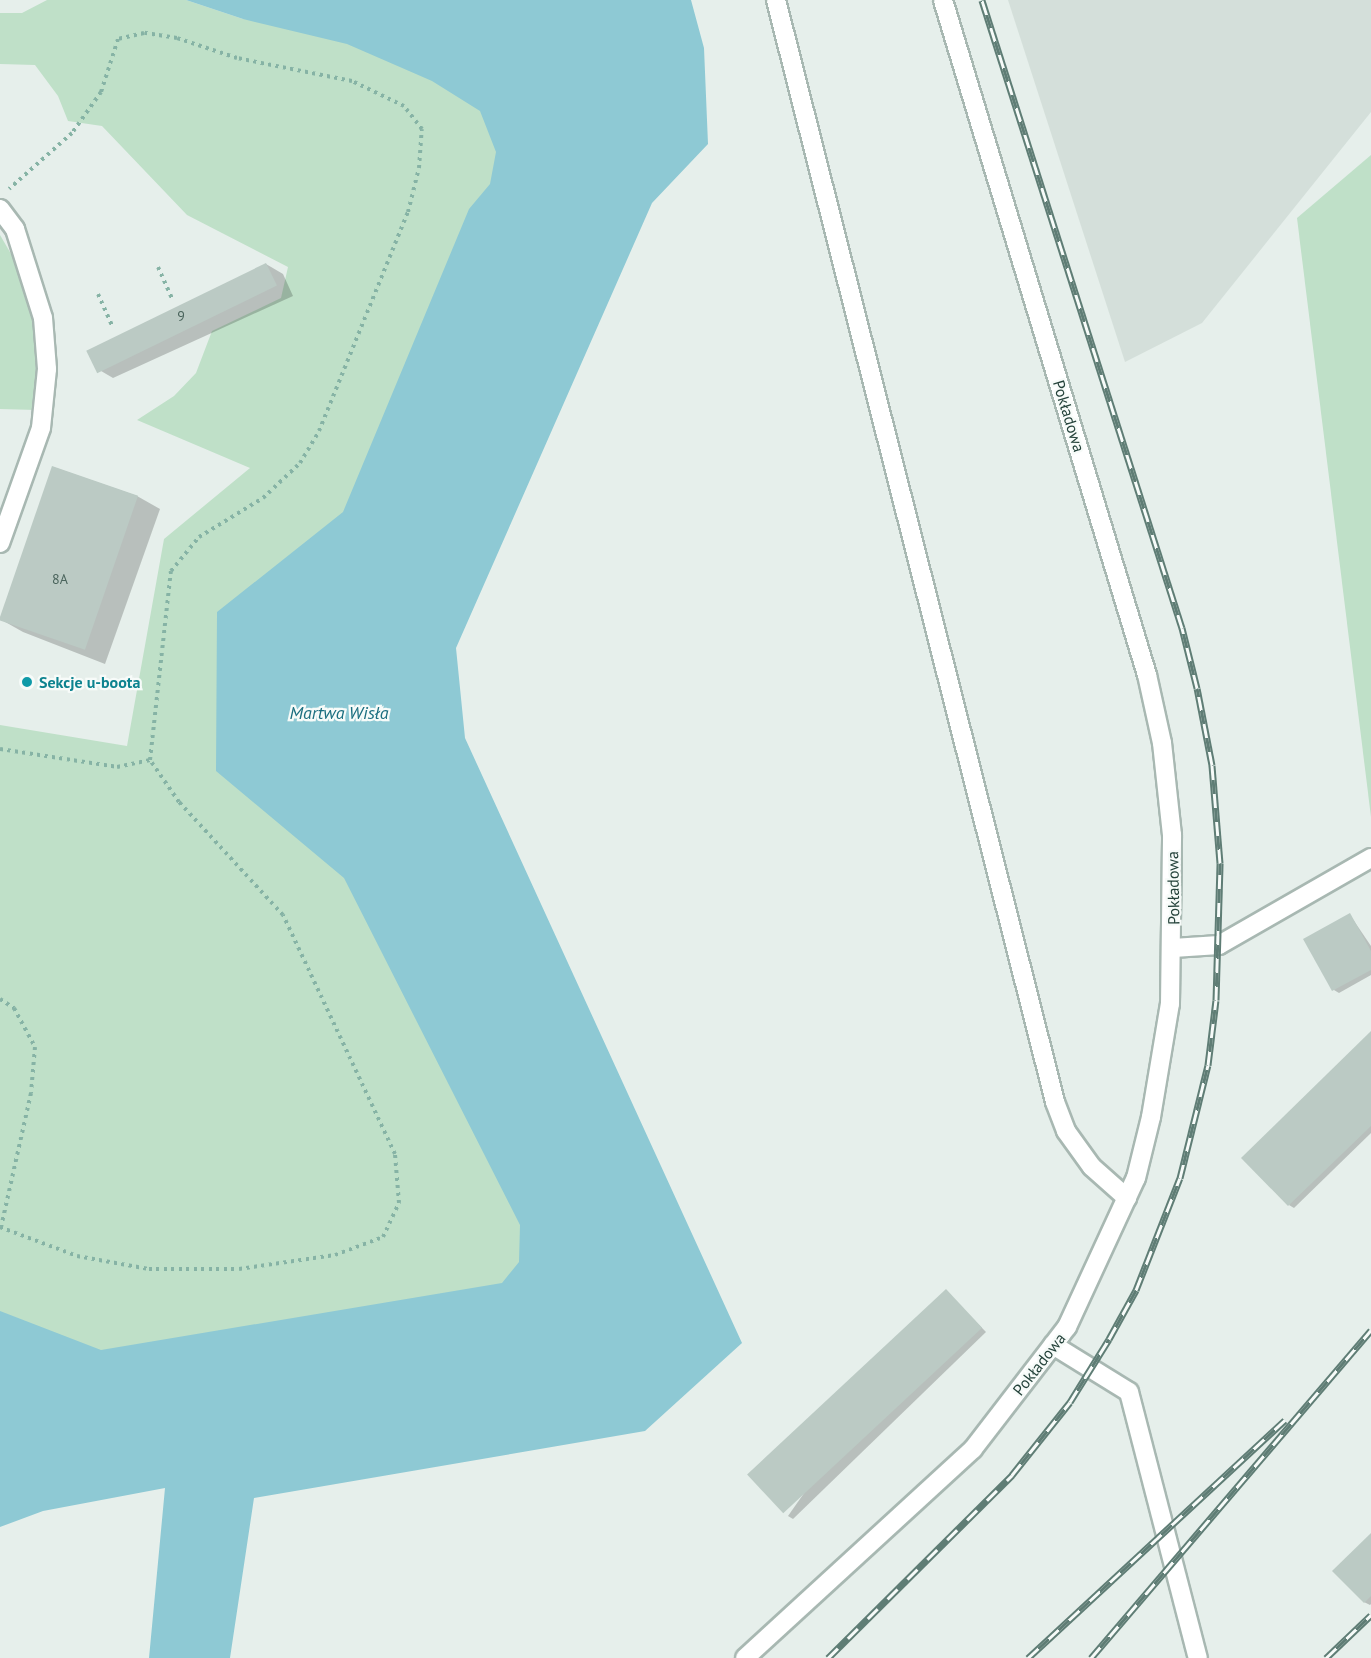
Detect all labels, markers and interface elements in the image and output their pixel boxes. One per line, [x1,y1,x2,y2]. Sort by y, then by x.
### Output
house number: 9 [177,308,185,324]
street label: Pokładowa [1049,378,1089,454]
house number: 8A [52,571,68,587]
place label: Sekcje u-boota [39,672,140,692]
marker: Sekcje u-boota [20,675,34,689]
water label: Martwa Wisła [289,702,389,724]
street label: Pokładowa [1163,851,1183,925]
street label: Pokładowa [1009,1329,1069,1399]

